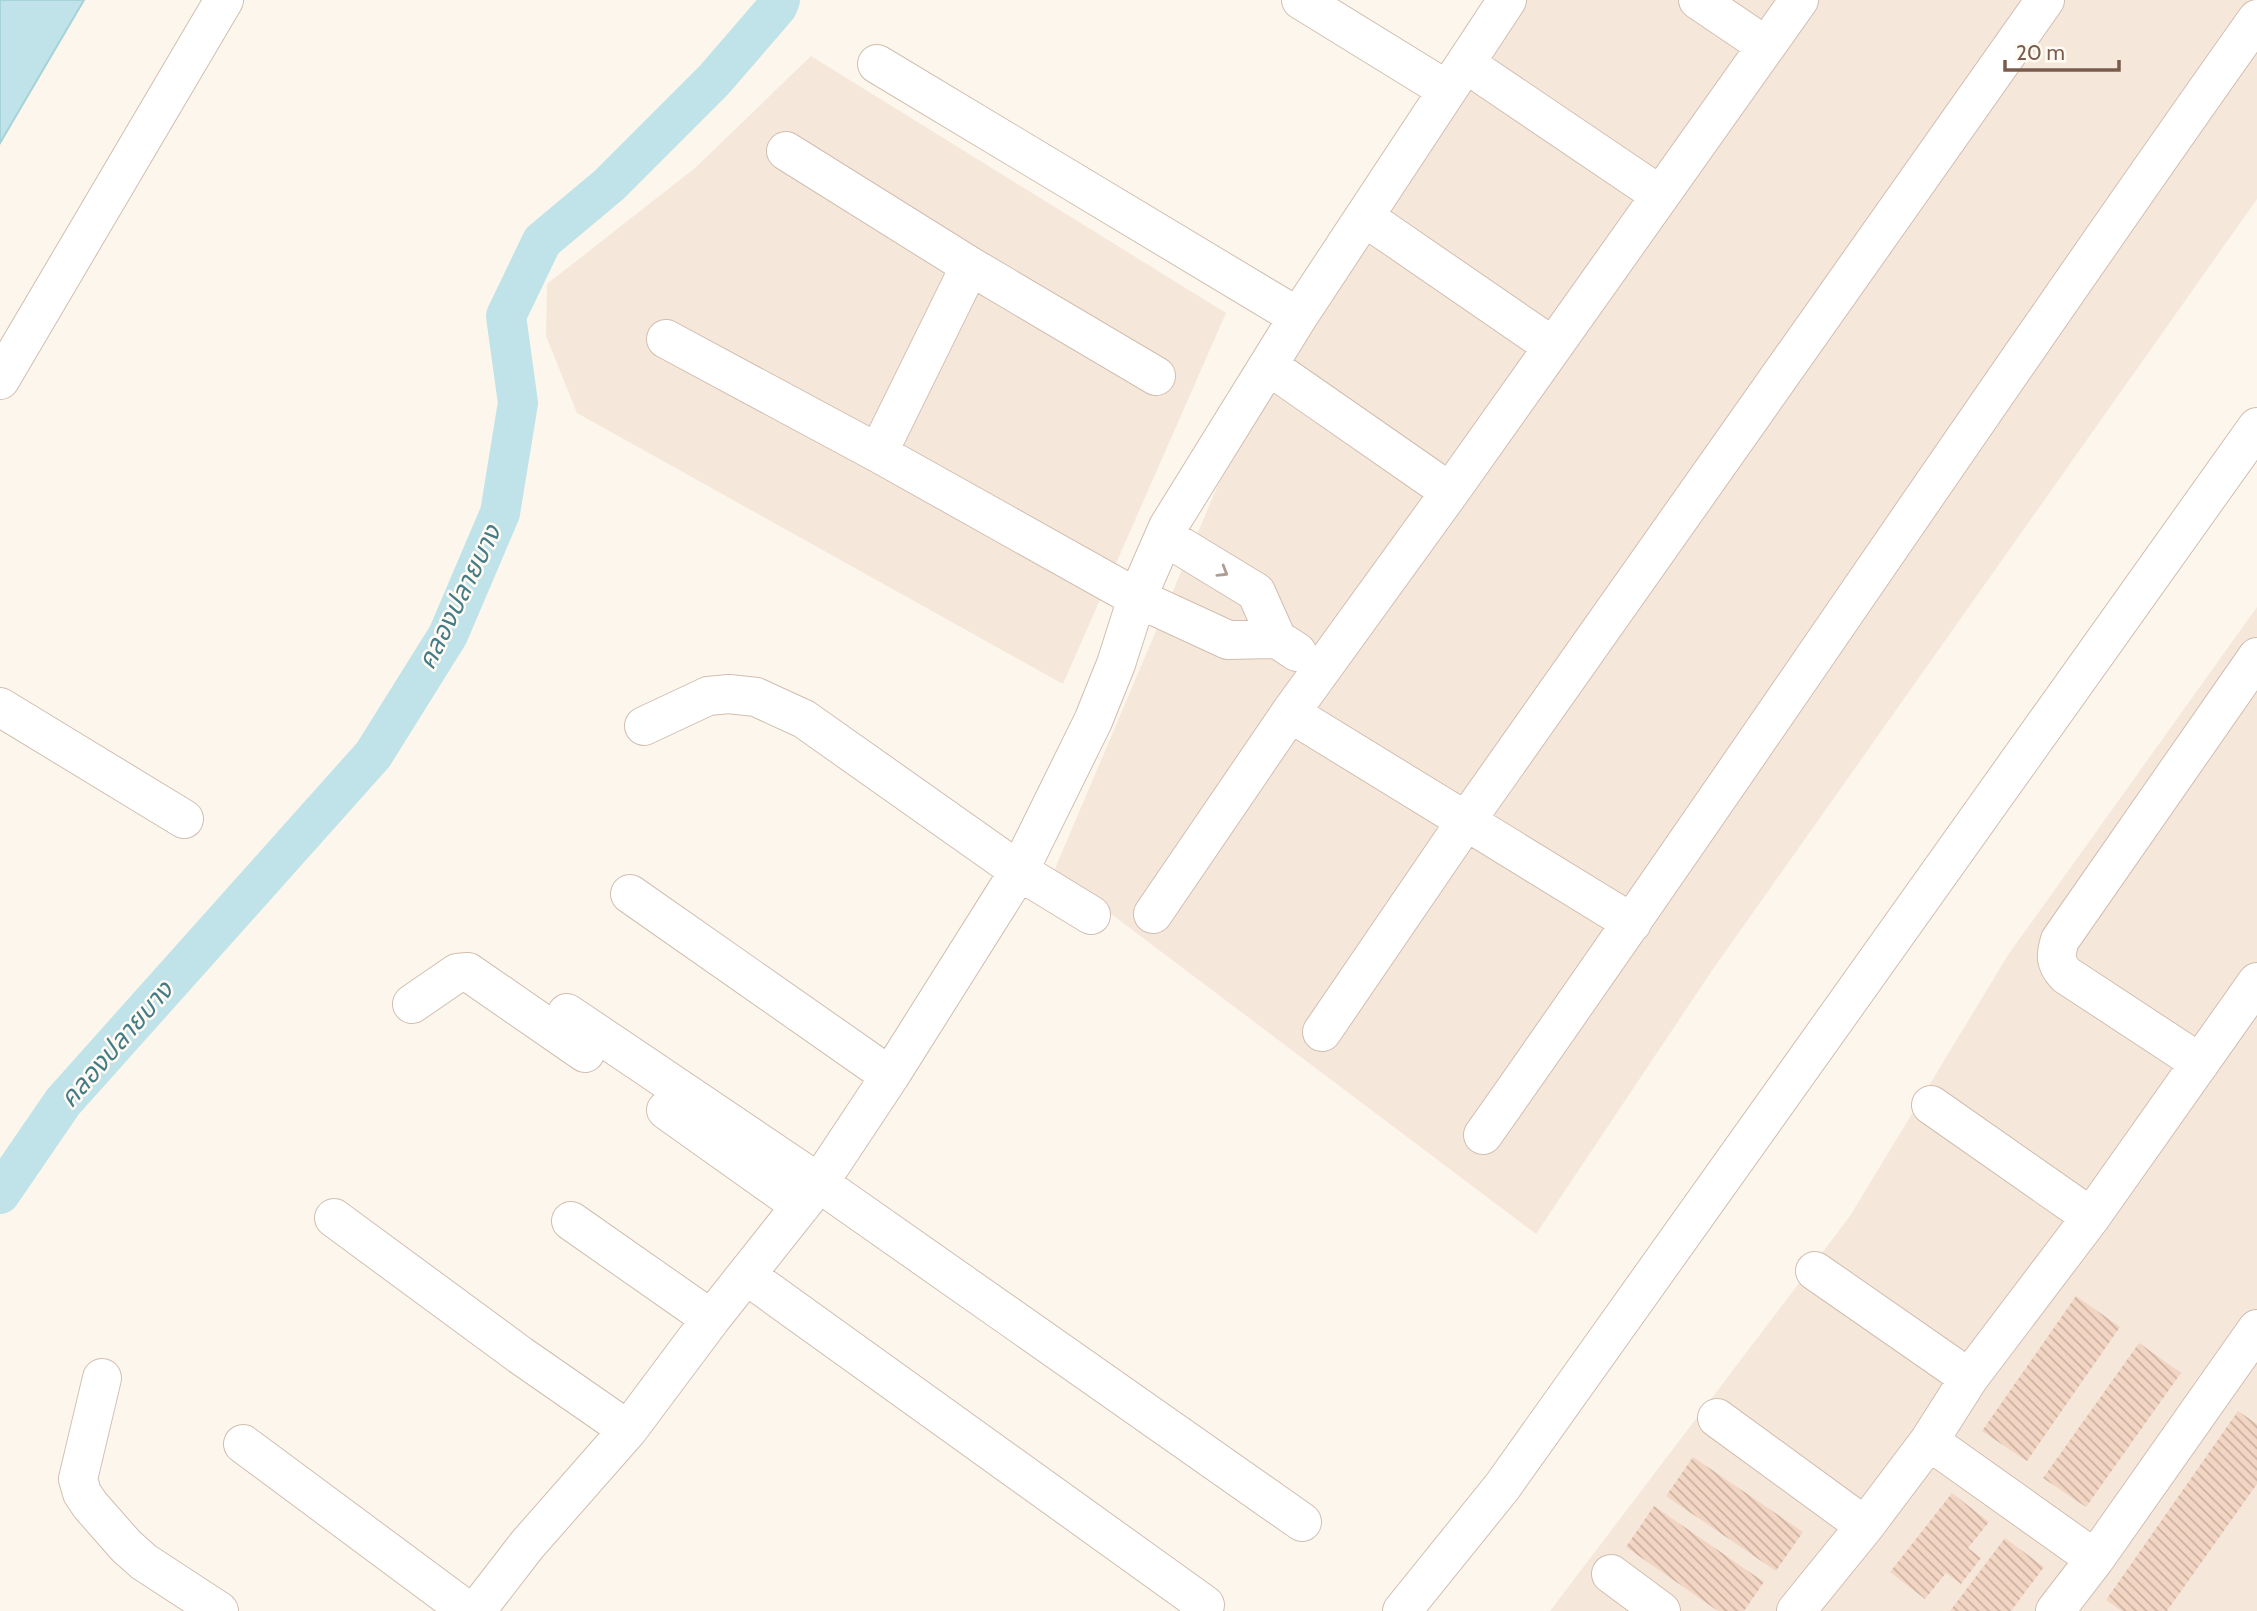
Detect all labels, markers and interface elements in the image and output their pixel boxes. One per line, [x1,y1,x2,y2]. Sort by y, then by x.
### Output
scale bar [2005,28,2119,72]
text: 20 m [2016,40,2065,65]
water label: คลองปลายบาง [410,519,508,674]
one-way arrow [1215,563,1228,576]
water label: คลองปลายบาง [53,974,180,1114]

